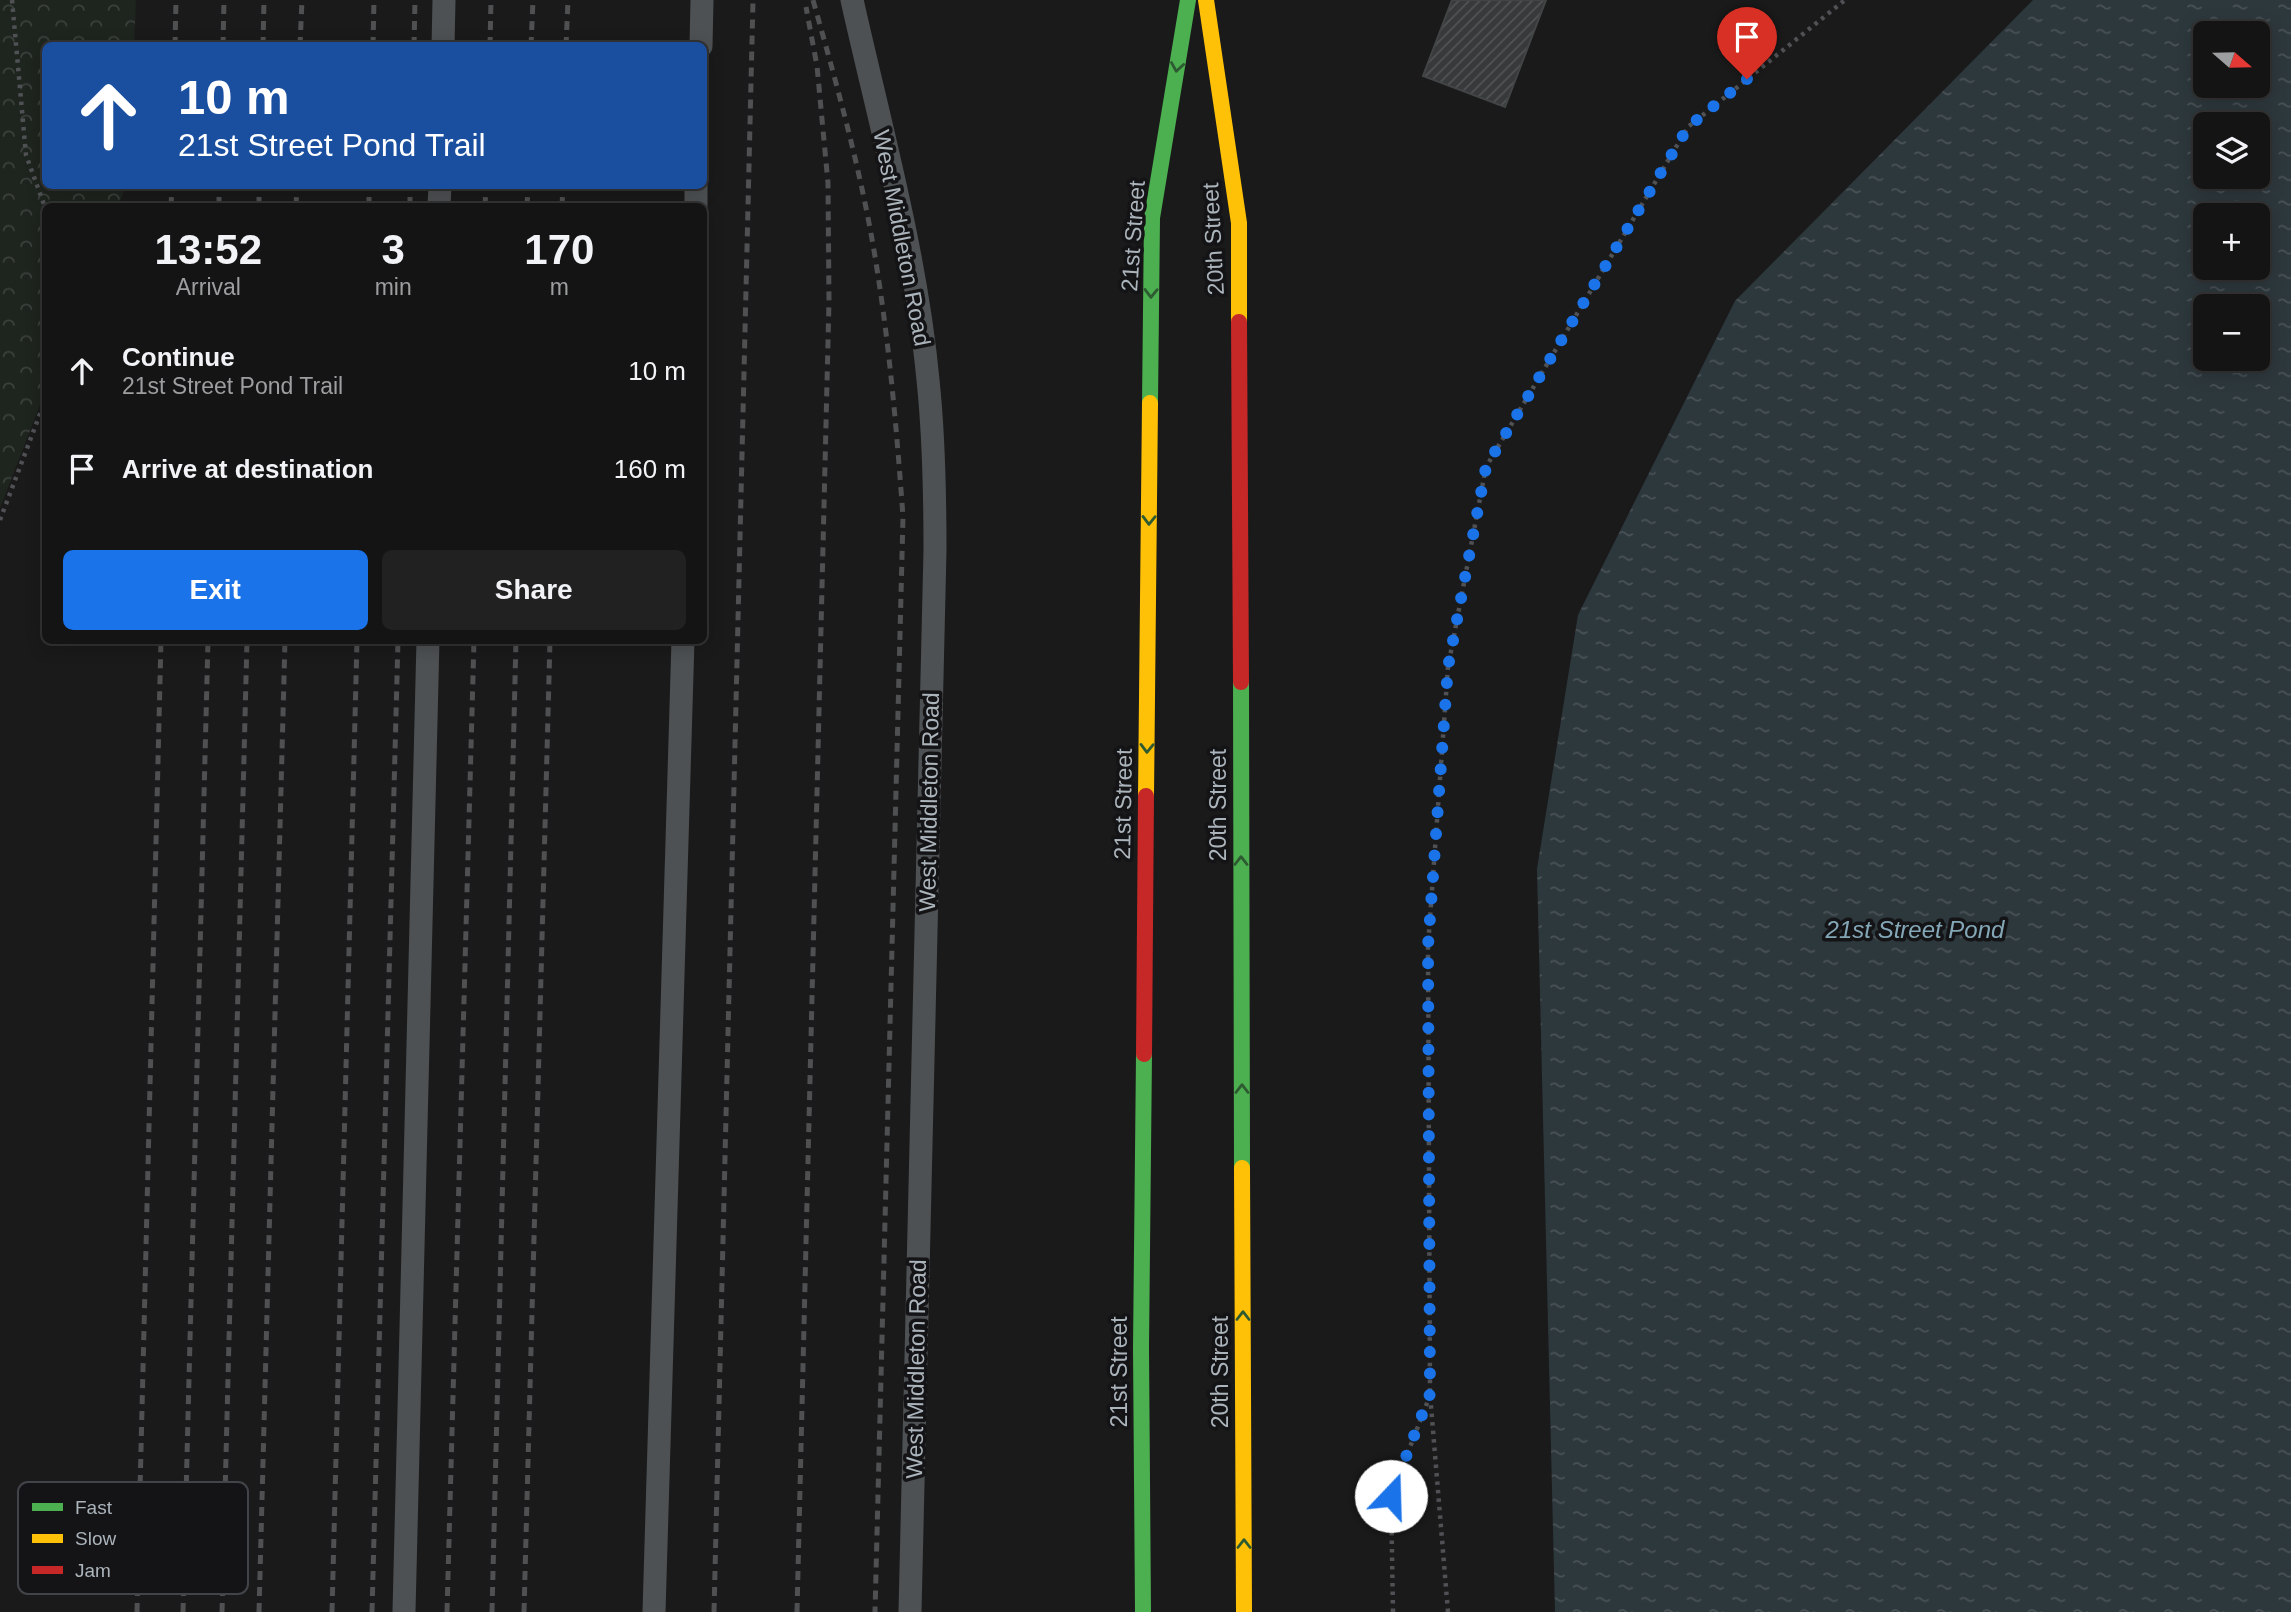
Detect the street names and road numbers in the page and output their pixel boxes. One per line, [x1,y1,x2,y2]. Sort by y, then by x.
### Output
street label: West Middleton Road [868,128,936,348]
street label: 21st Street [1116,179,1150,292]
street label: 20th Street [1197,182,1229,296]
street label: West Middleton Road [914,692,944,912]
street label: 21st Street [1109,748,1137,860]
street label: 20th Street [1205,748,1231,861]
street label: West Middleton Road [901,1259,931,1479]
street label: 20th Street [1207,1315,1233,1428]
street label: 21st Street [1106,1316,1132,1428]

